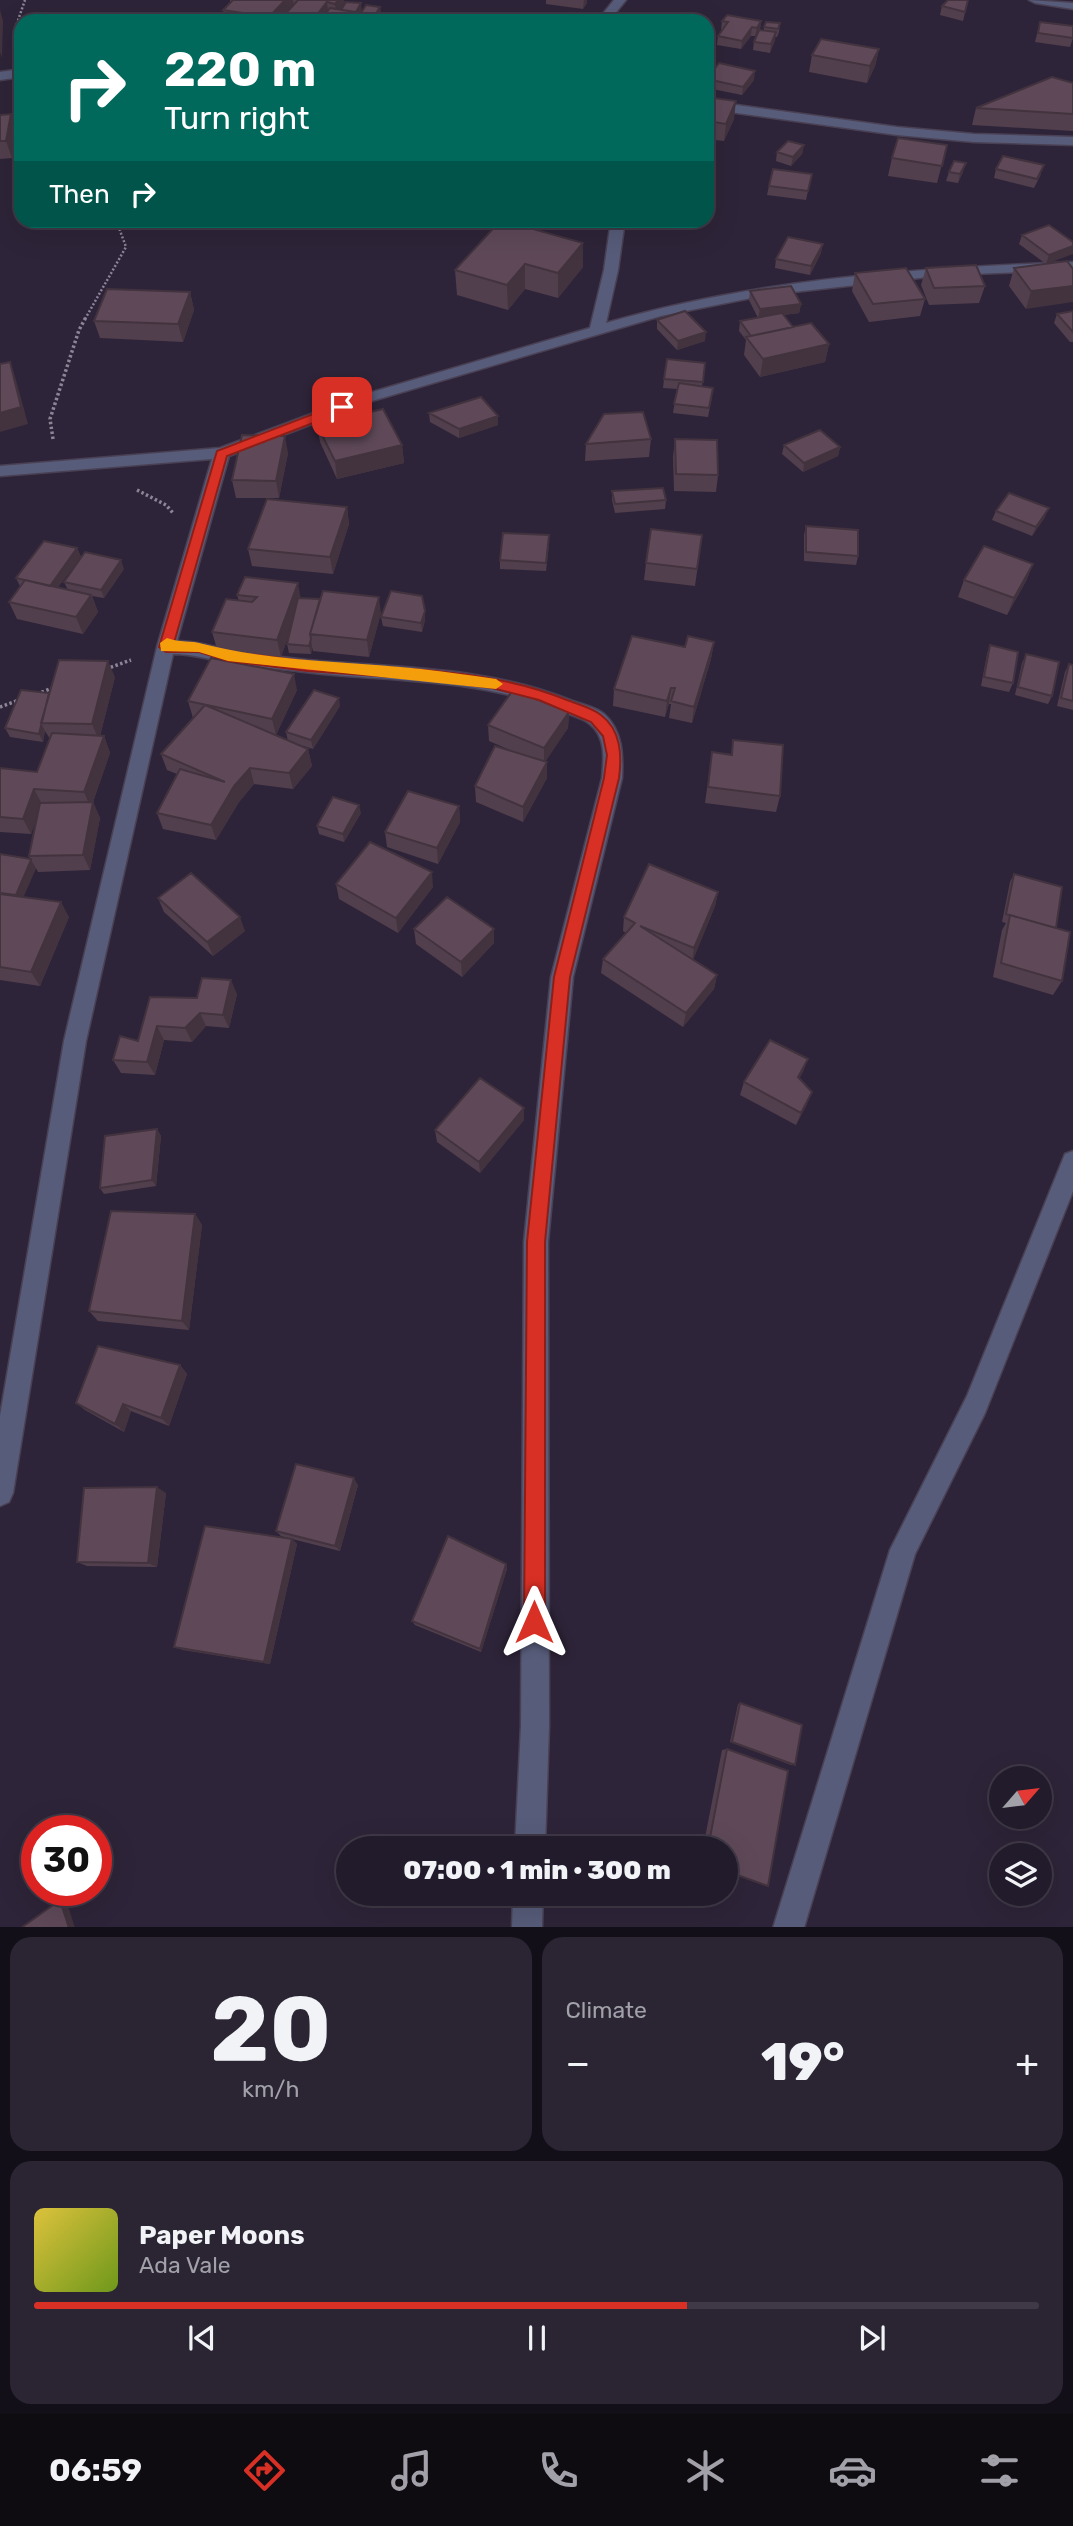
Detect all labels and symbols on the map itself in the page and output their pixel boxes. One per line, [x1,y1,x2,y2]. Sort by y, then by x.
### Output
pin [312,377,372,437]
position arrow [497,1585,571,1659]
north arrow [989,1766,1052,1829]
speed limit sign: 30 [21,1815,112,1906]

